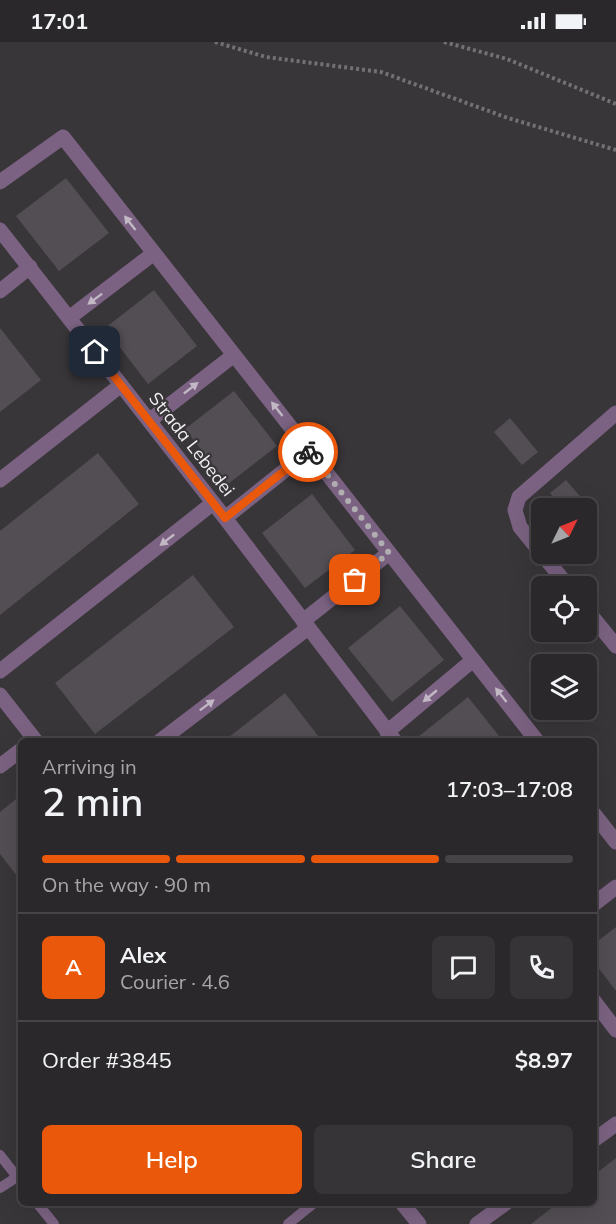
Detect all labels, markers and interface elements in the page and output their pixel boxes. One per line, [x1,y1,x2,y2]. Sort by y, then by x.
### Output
text: 17:01 [30,7,88,35]
one-way arrow [124,215,137,231]
one-way arrow [87,292,102,304]
pin [69,326,120,377]
icon: home [78,335,111,368]
one-way arrow [184,382,199,394]
street label: Strada Lebedei [144,387,240,501]
one-way arrow [271,402,283,417]
courier [278,422,338,482]
icon: bike [292,436,325,469]
north arrow [531,498,597,564]
map controls [531,498,597,720]
one-way arrow [159,533,175,546]
pin [329,554,380,605]
icon: bag [338,563,371,596]
button: locate [531,576,597,642]
button: layers [531,654,597,720]
one-way arrow [494,687,507,703]
one-way arrow [422,689,438,702]
one-way arrow [199,700,214,712]
text: Arriving in [42,754,137,779]
text: 17:03–17:08 [446,775,573,803]
text: 2 min [42,777,143,826]
text: On the way · 90 m [42,872,211,897]
button: chat [432,936,495,999]
button: phone [510,936,573,999]
text: Alex [120,941,166,969]
text: A [65,953,82,981]
text: Courier · 4.6 [120,969,230,994]
text: Order #3845 [42,1046,172,1074]
text: $8.97 [515,1046,573,1074]
button: Help [42,1125,302,1194]
button: Share [314,1125,573,1194]

